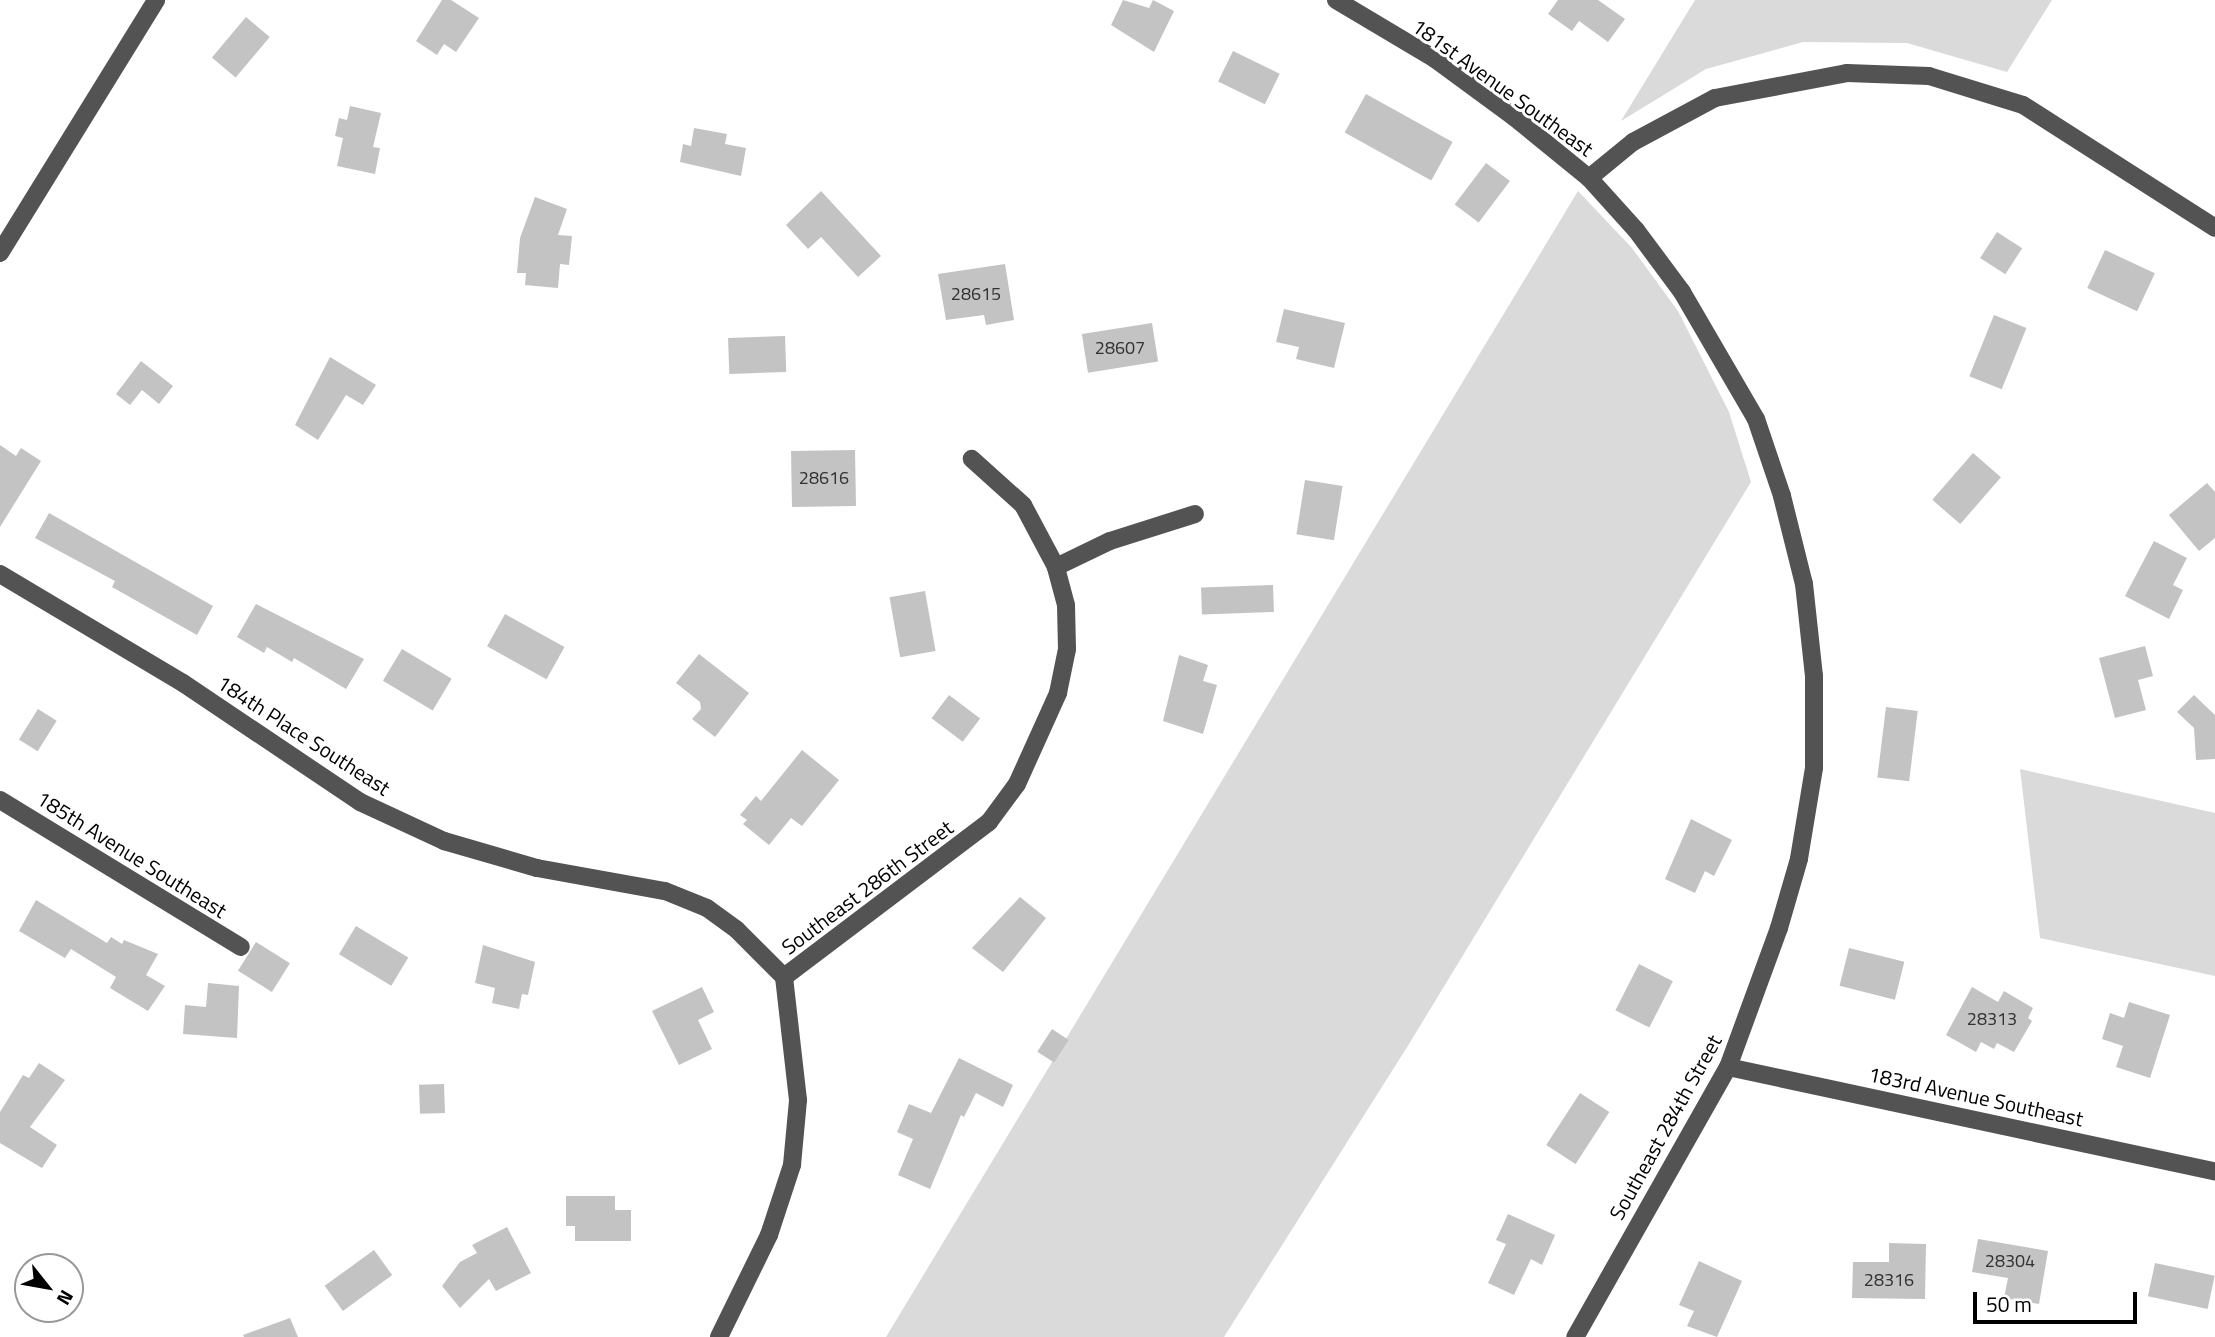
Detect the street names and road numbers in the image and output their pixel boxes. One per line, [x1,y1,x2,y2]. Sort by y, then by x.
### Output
street label: 181st Avenue Southeast [1407,13,1599,161]
street label: 184th Place Southeast [213,670,395,800]
street label: 185th Avenue Southeast [32,785,232,923]
street label: Southeast 286th Street [776,814,958,960]
street label: Southeast 284th Street [1604,1030,1726,1224]
street label: 183rd Avenue Southeast [1866,1061,2086,1131]

